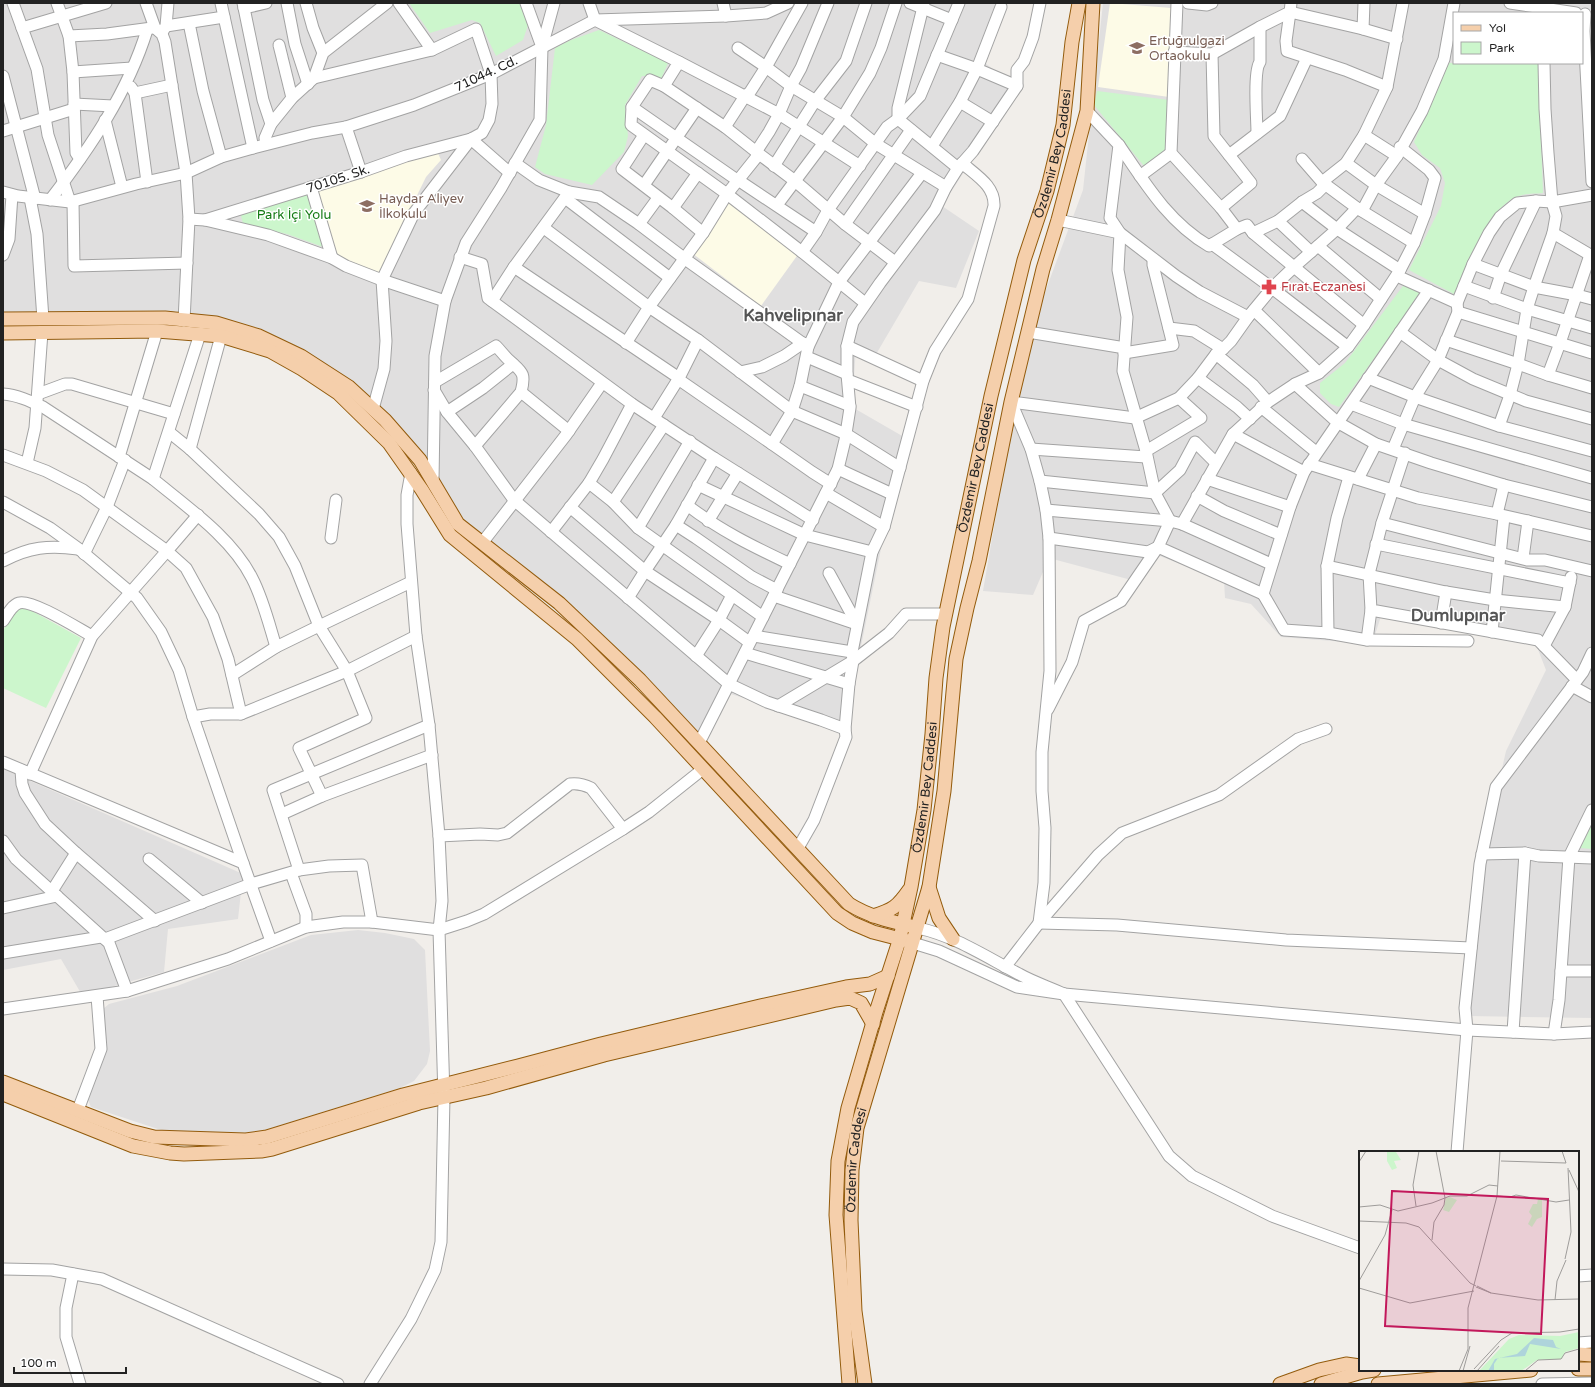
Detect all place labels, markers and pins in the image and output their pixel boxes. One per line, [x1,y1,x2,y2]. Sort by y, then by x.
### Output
place label: Ertuğrulgazi Ortaokulu [1149,33,1225,64]
school or university icon: Ertuğrulgazi Ortaokulu [1128,39,1146,57]
place label: Haydar Aliyev İlkokulu [379,191,464,222]
school or university icon: Haydar Aliyev İlkokulu [358,197,376,215]
pharmacy icon: Fırat Eczanesi [1260,278,1278,296]
place label: Fırat Eczanesi [1281,279,1366,295]

